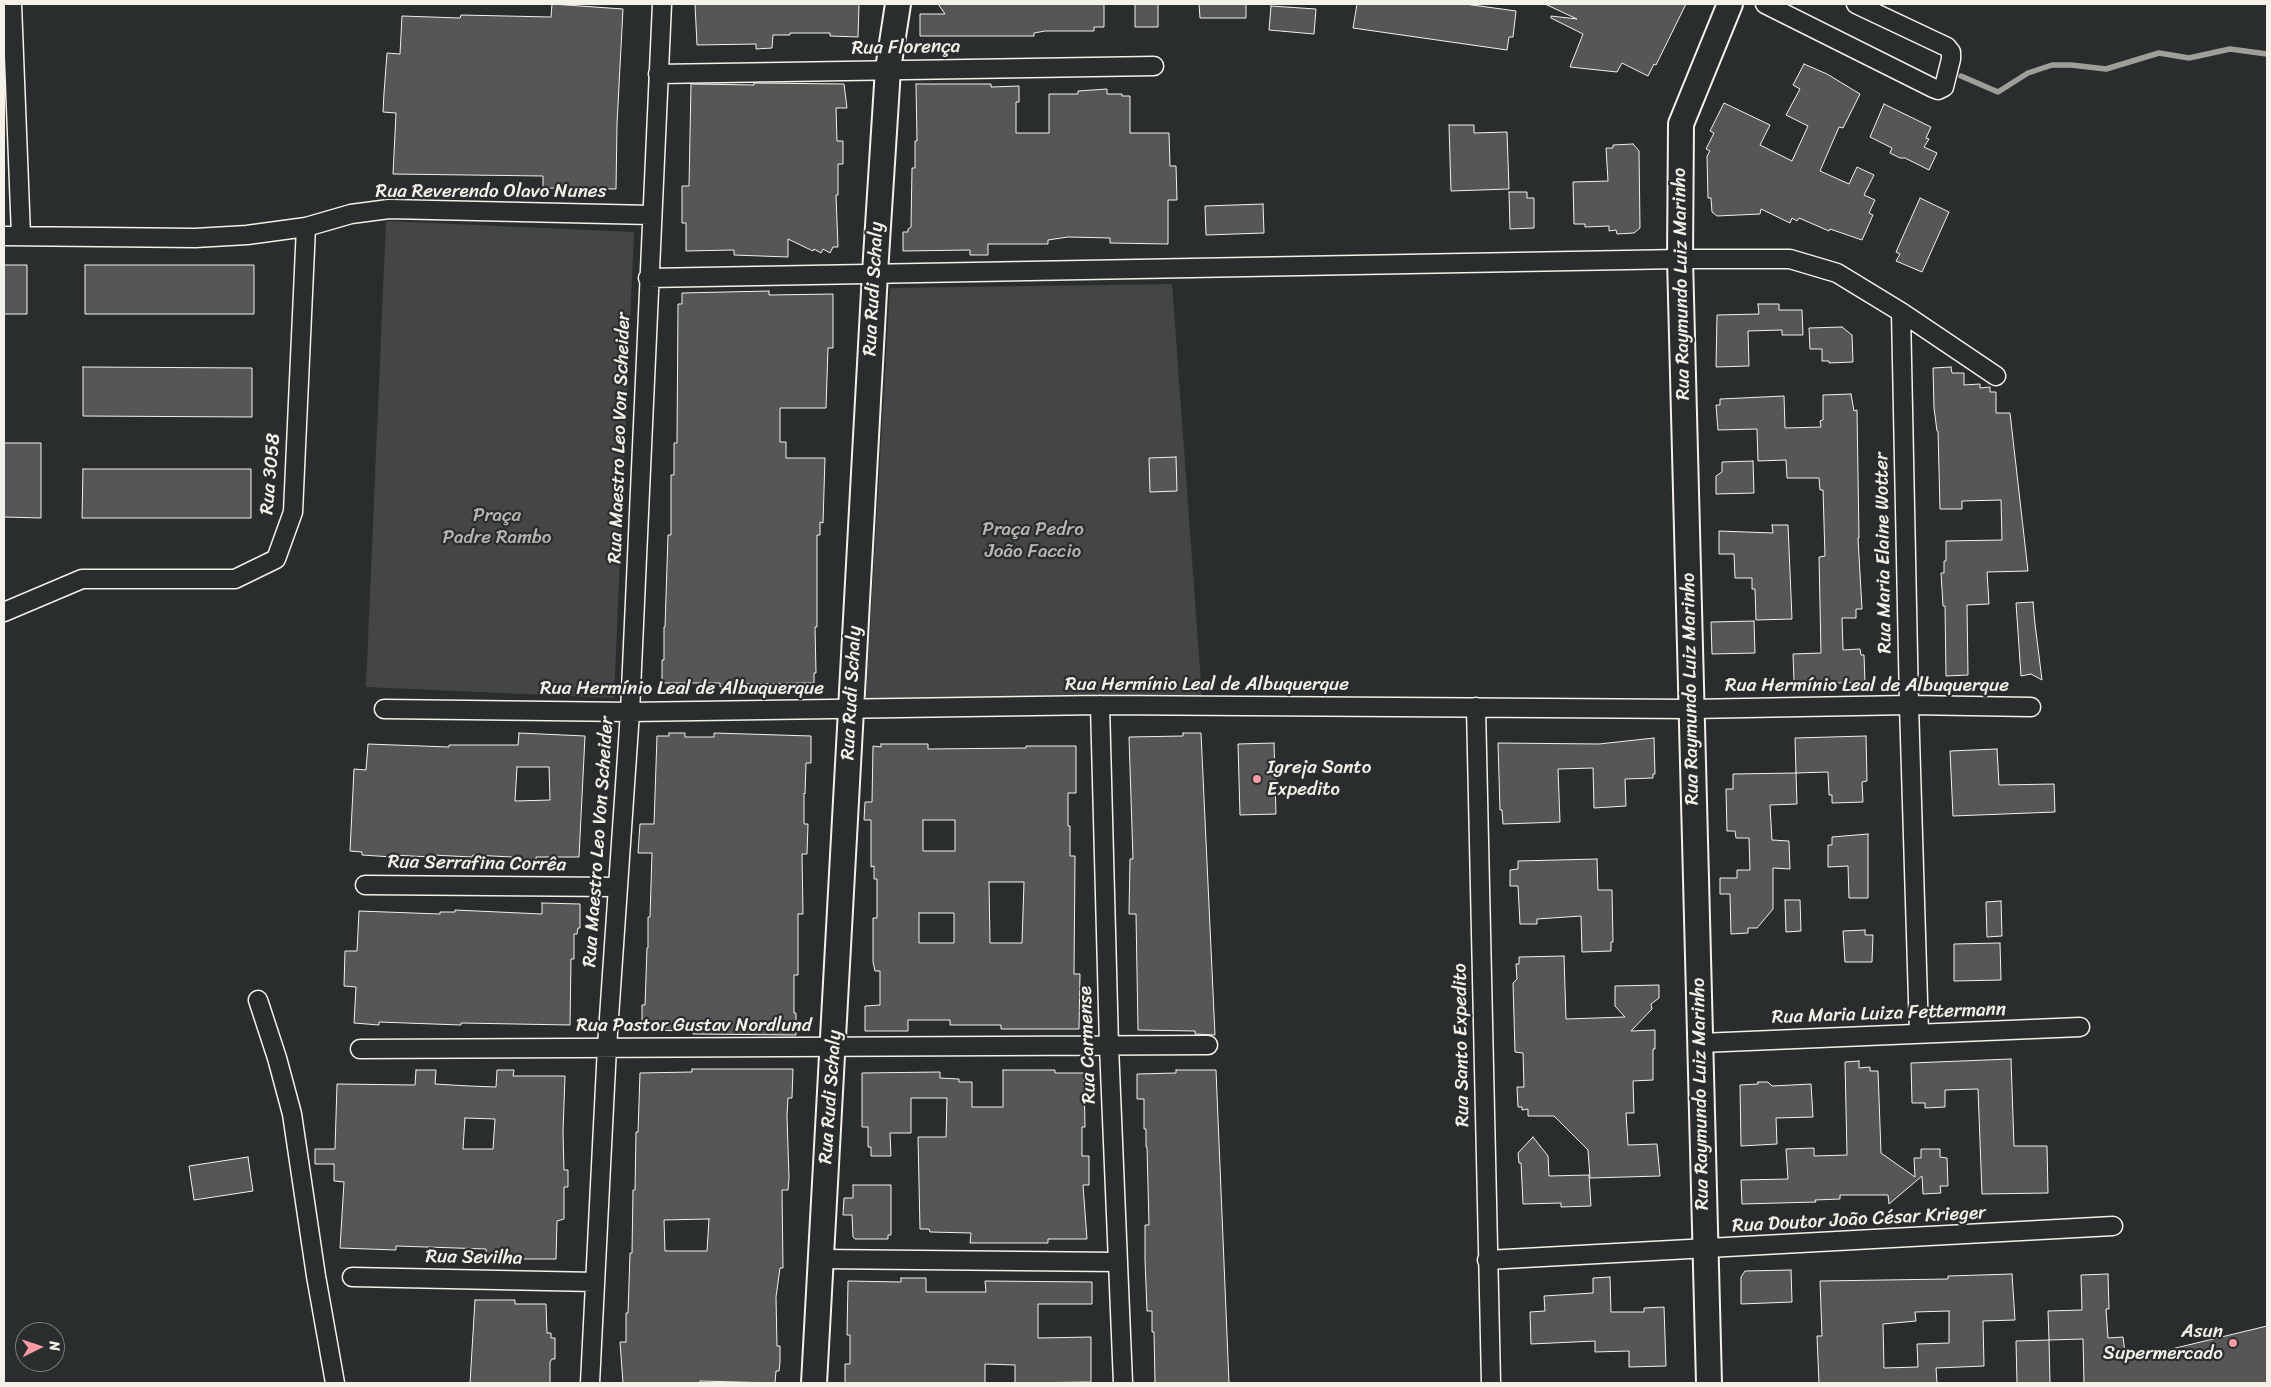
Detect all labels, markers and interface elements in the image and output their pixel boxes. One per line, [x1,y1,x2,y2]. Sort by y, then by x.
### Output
street label: Rua Florença [852,36,960,60]
street label: Rua Raymundo Luiz Marinho [1669,168,1695,400]
street label: Rua Reverendo Olavo Nunes [376,181,606,203]
street label: Rua Rudi Schaly [859,221,889,357]
street label: Rua Maestro Leo Von Scheider [604,312,636,564]
street label: Rua 3058 [256,432,286,516]
street label: Rua Maria Elaine Wotter [1871,452,1897,654]
park label: Praça Padre Rambo [442,505,552,549]
park label: Praça Pedro João Faccio [982,519,1084,563]
street label: Rua Raymundo Luiz Marinho [1678,573,1704,805]
street label: Rua Rudi Schaly [837,625,867,761]
street label: Rua Hermínio Leal de Albuquerque [1065,674,1349,696]
street label: Rua Hermínio Leal de Albuquerque [1725,675,2009,697]
street label: Rua Hermínio Leal de Albuquerque [540,678,824,700]
street label: Rua Maestro Leo Von Scheider [579,716,619,968]
place label: Igreja Santo Expedito [1267,757,1371,801]
marker: Igreja Santo Expedito [1251,773,1263,785]
street label: Rua Serrafina Corrêa [388,851,566,877]
street label: Rua Santo Expedito [1449,963,1475,1127]
street label: Rua Raymundo Luiz Marinho [1688,978,1714,1210]
street label: Rua Carmense [1075,986,1101,1104]
street label: Rua Maria Luiza Fettermann [1771,999,2007,1029]
street label: Rua Pastor Gustav Nordlund [576,1015,812,1037]
street label: Rua Rudi Schaly [815,1029,847,1165]
street label: Rua Doutor João César Krieger [1732,1202,1986,1238]
street label: Rua Sevilha [425,1246,523,1270]
place label: Asun Supermercado [2103,1321,2223,1365]
north arrow [15,1322,65,1372]
marker: Asun Supermercado [2227,1337,2239,1349]
text: N [42,1340,67,1352]

